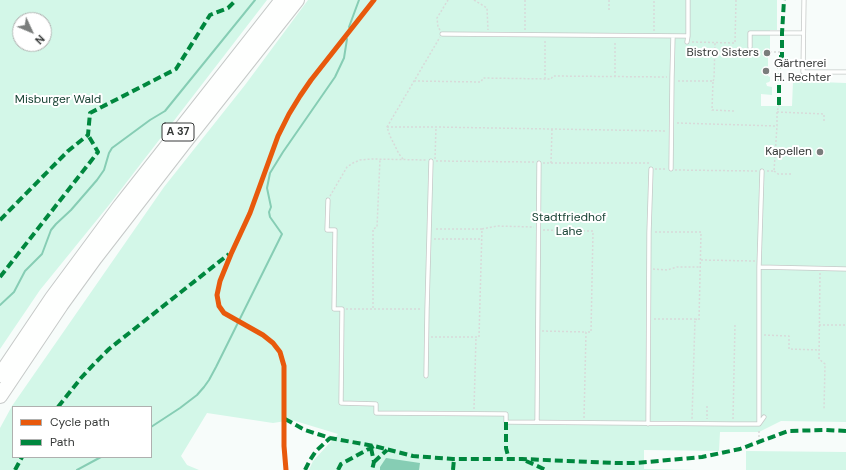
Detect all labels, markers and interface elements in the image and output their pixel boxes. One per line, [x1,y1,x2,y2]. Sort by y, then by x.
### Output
north arrow [12,12,52,52]
text: N [32,32,48,47]
place label: Bistro Sisters [686,46,759,60]
marker: Bistro Sisters [762,48,772,58]
place label: Gärtnerei H. Rechter [774,57,831,85]
marker: Gärtnerei H. Rechter [761,66,771,76]
park label: Misburger Wald [15,93,101,107]
road number: A 37 [162,123,194,141]
place label: Kapellen [765,145,812,159]
marker: Kapellen [815,147,825,157]
park label: Stadtfriedhof Lahe [532,211,606,239]
legend [12,406,152,458]
text: Cycle path [50,414,110,430]
text: Path [50,434,75,450]

